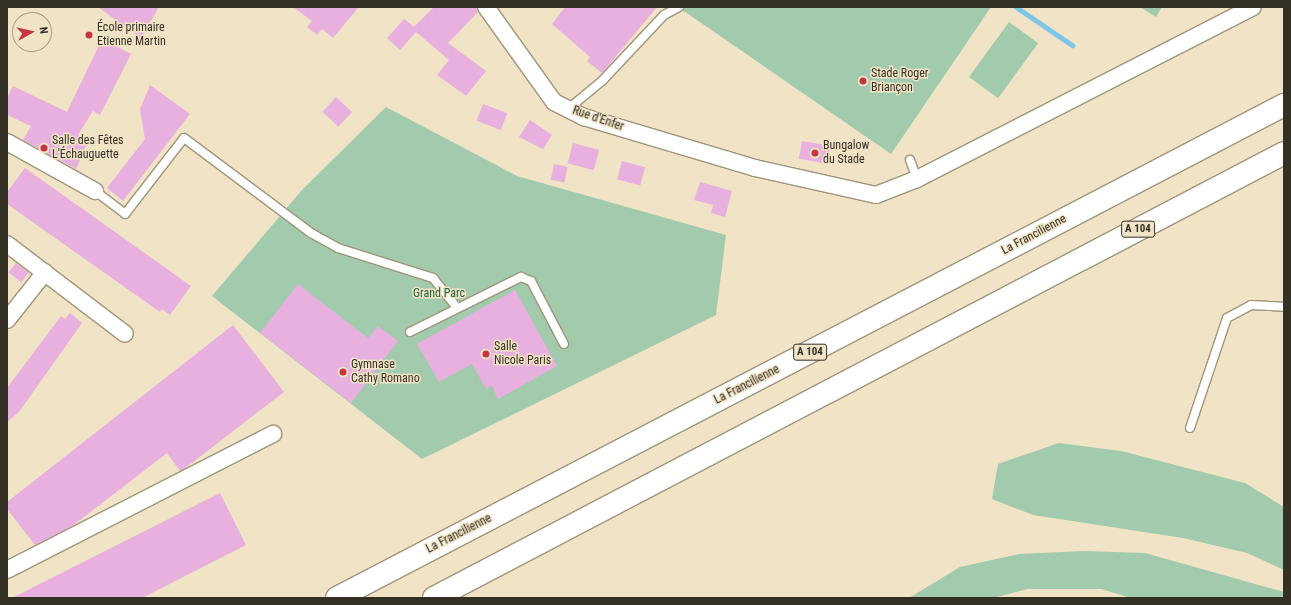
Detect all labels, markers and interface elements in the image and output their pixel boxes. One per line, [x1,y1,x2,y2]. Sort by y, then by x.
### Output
north arrow [12,12,52,52]
place label: École primaire Etienne Martin [97,21,166,49]
text: N [36,26,50,35]
marker: École primaire Etienne Martin [84,30,94,40]
place label: Stade Roger Briançon [871,67,928,95]
marker: Stade Roger Briançon [858,76,868,86]
street label: Rue d'Enfer [570,104,626,134]
place label: Salle des Fêtes L'Échauguette [52,134,124,162]
place label: Bungalow du Stade [823,139,869,167]
marker: Salle des Fêtes L'Échauguette [39,143,49,153]
marker: Bungalow du Stade [810,148,820,158]
street label: La Francilienne [999,212,1069,258]
road number: A 104 [1121,220,1155,238]
park label: Grand Parc [413,287,465,301]
place label: Salle Nicole Paris [494,340,551,368]
road number: A 104 [793,343,827,361]
marker: Salle Nicole Paris [481,349,491,359]
place label: Gymnase Cathy Romano [351,358,420,386]
street label: La Francilienne [712,362,782,408]
marker: Gymnase Cathy Romano [338,367,348,377]
street label: La Francilienne [424,511,494,557]

